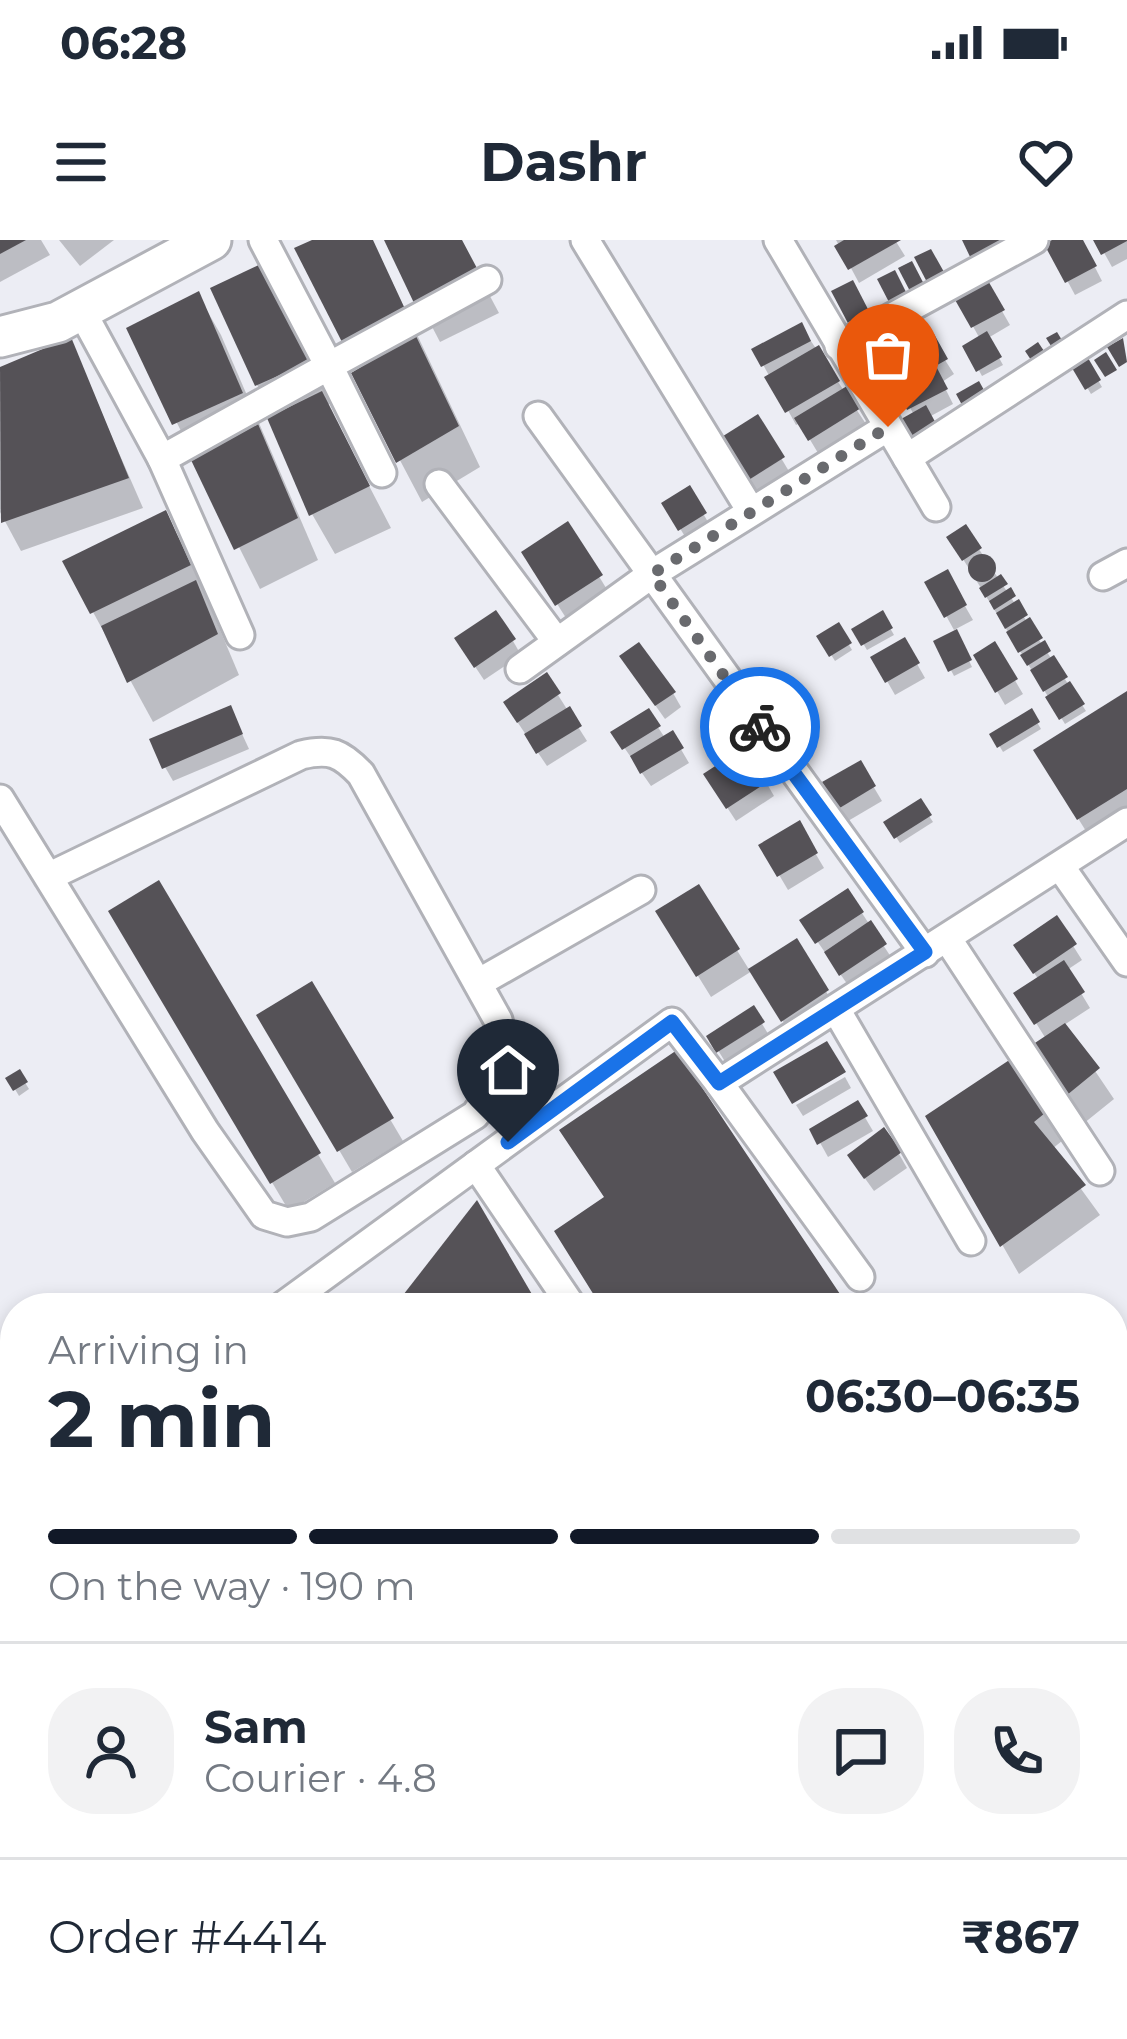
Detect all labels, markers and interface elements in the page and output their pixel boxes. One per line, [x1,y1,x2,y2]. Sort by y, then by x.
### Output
text: 06:28 [60,15,187,70]
icon: menu [48,129,114,195]
text: Dashr [480,129,647,195]
icon: heart [1013,129,1079,195]
pin [837,304,939,427]
icon: bag [855,322,921,388]
courier [700,667,820,787]
icon: bike [727,694,793,760]
pin [457,1019,559,1142]
icon: home [475,1037,541,1103]
text: Arriving in [48,1326,249,1374]
text: 06:30–06:35 [805,1368,1080,1423]
text: 2 min [48,1371,275,1467]
text: On the way · 190 m [48,1562,416,1610]
button: person [48,1688,174,1814]
button: chat [798,1688,924,1814]
button: phone [954,1688,1080,1814]
text: Sam [204,1699,308,1754]
text: Courier · 4.8 [204,1754,437,1802]
text: Order #4414 [48,1909,326,1964]
text: ₹867 [961,1909,1080,1964]

